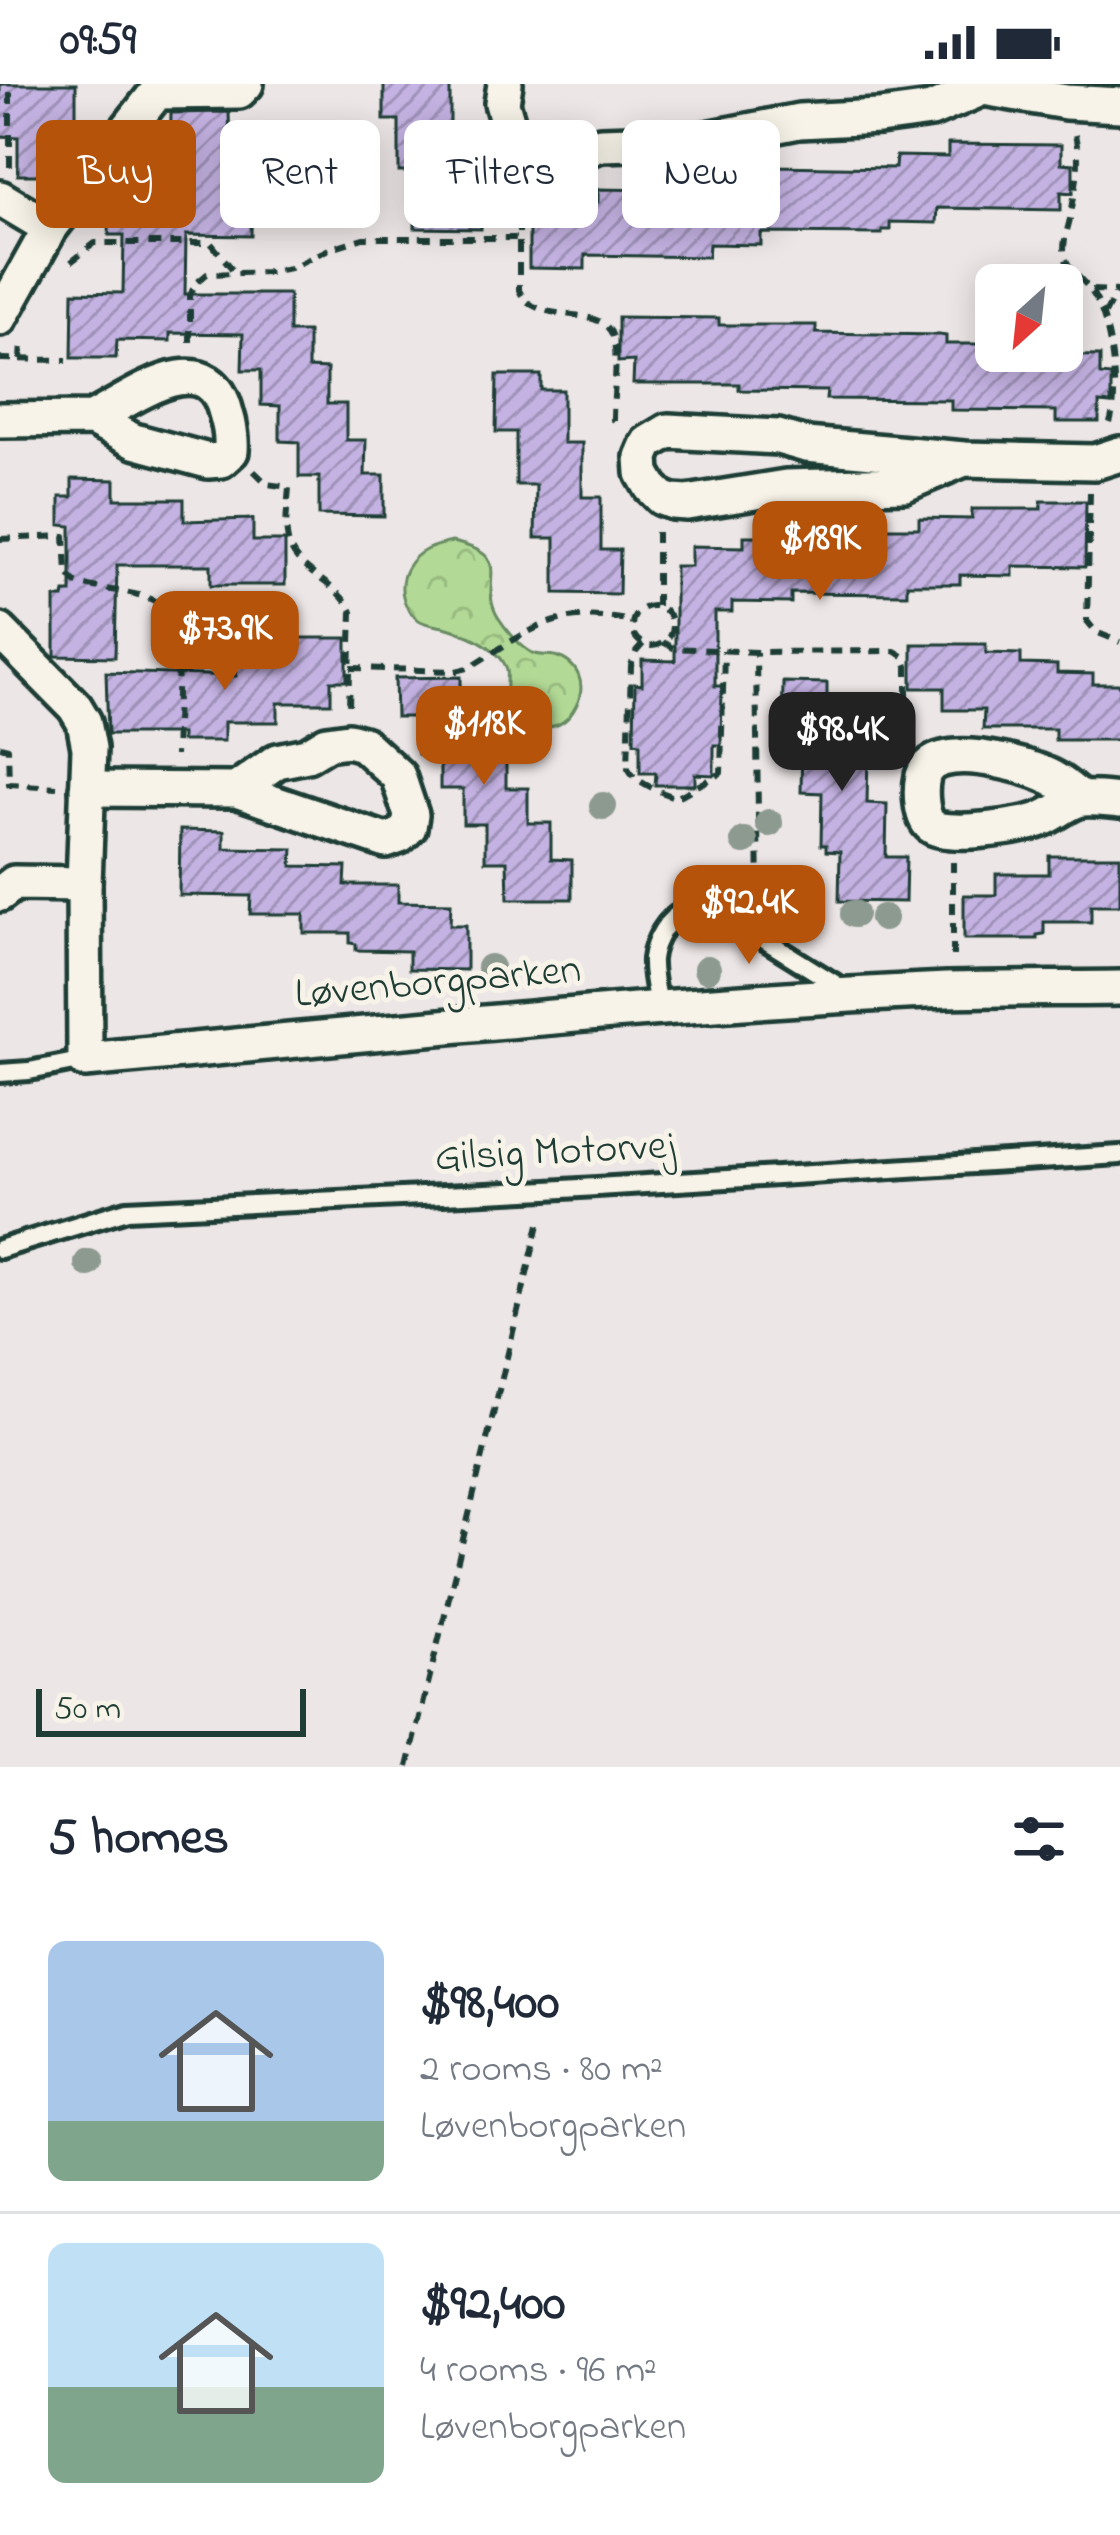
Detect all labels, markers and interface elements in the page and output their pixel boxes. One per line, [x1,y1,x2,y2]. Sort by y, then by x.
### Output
text: 09:59 [60,9,136,75]
chip: Buy [36,120,196,228]
chip: Rent [220,120,380,228]
chip: Filters [404,120,598,228]
chip: New [622,120,780,228]
north arrow [975,264,1083,372]
map controls [975,264,1083,372]
pin: $189K [736,501,904,603]
text: $189K [779,511,861,568]
pin: $73.9K [127,591,323,693]
text: $73.9K [178,601,272,658]
pin: $118K [400,686,568,788]
pin: $98.4K [744,692,940,794]
text: $118K [443,696,525,753]
text: $98.4K [796,702,888,759]
pin: $92.4K [651,865,847,967]
text: $92.4K [700,875,798,932]
street label: Løvenborgparken [292,940,584,1026]
street label: Gilsig Motorvej [433,1116,678,1190]
scale bar [36,1683,306,1736]
text: 50 m [54,1686,121,1734]
text: 5 homes [48,1802,229,1877]
icon: filters [1006,1806,1072,1872]
text: $98,400 [420,1967,559,2042]
icon: home [144,1989,288,2133]
text: 2 rooms · 80 m² [420,2042,663,2099]
text: Løvenborgparken [420,2099,686,2156]
text: $92,400 [420,2268,565,2343]
icon: home [144,2291,288,2435]
text: 4 rooms · 96 m² [420,2343,657,2400]
text: Løvenborgparken [420,2400,686,2457]

